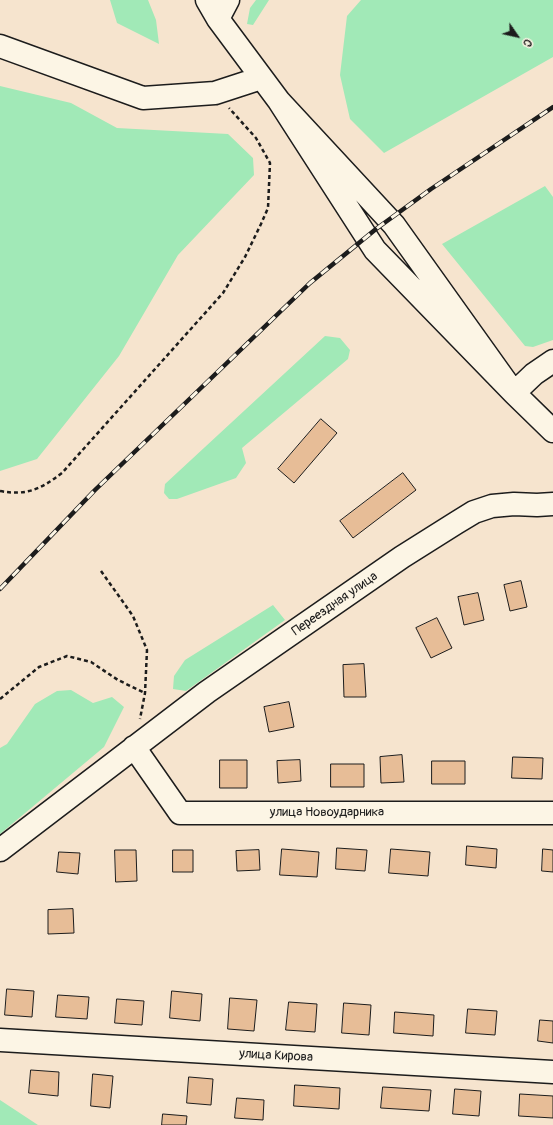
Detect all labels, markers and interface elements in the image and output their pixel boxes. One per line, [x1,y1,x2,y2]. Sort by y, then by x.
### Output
north arrow [497,16,537,56]
text: С [520,37,535,49]
street label: Переездная улица [289,569,381,639]
street label: улица Новоударника [270,805,384,821]
street label: улица Кирова [239,1046,313,1066]

